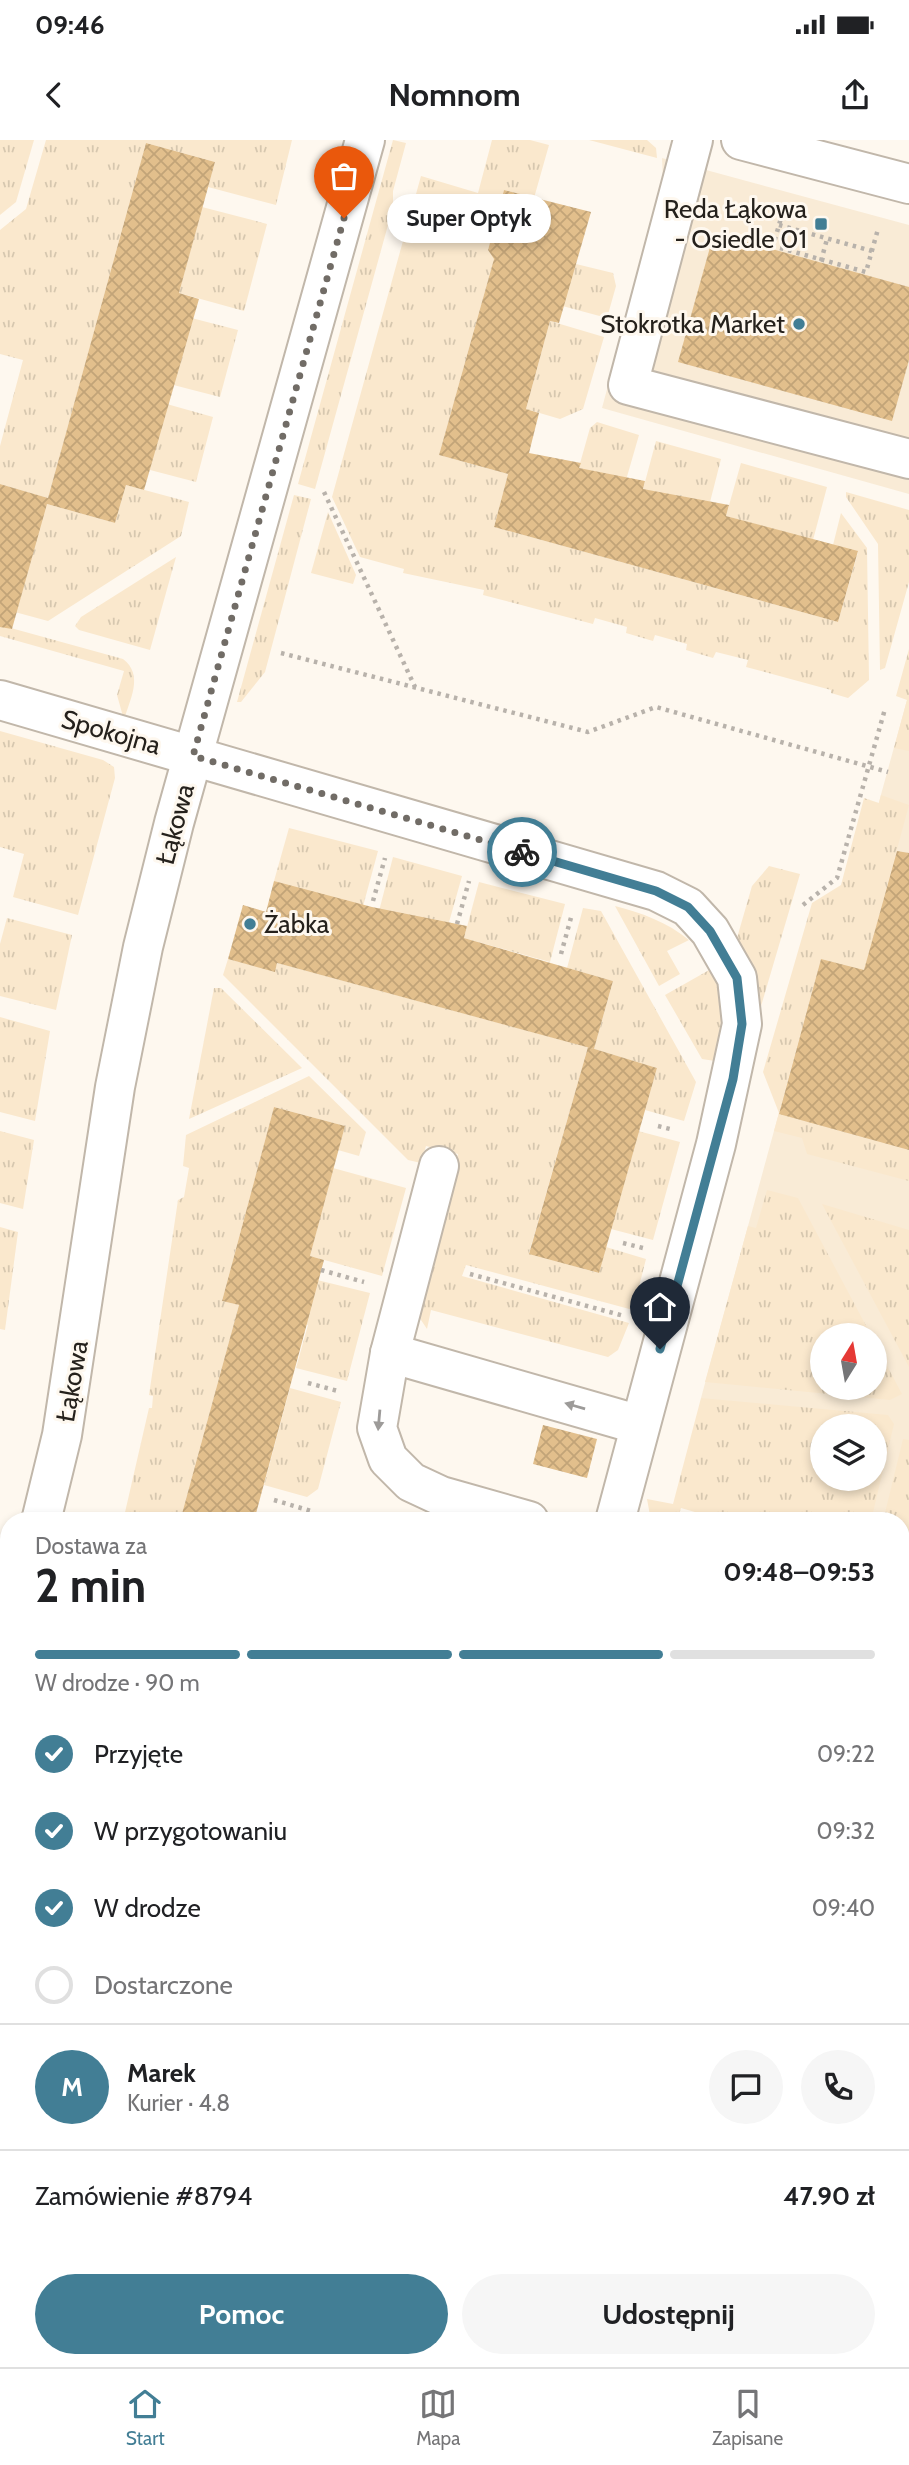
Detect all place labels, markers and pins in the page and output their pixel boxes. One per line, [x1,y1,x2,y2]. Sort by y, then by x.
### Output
pin [314,146,374,218]
place label: Reda Łąkowa - Osiedle 01 [664,193,808,255]
callout: Super Optyk [386,194,550,242]
marker: Reda Łąkowa - Osiedle 01 [813,216,829,232]
place label: Stokrotka Market [600,308,785,340]
marker: Stokrotka Market [791,316,807,332]
place label: Żabka [264,908,330,940]
marker: Żabka [242,916,258,932]
pin [630,1277,690,1349]

